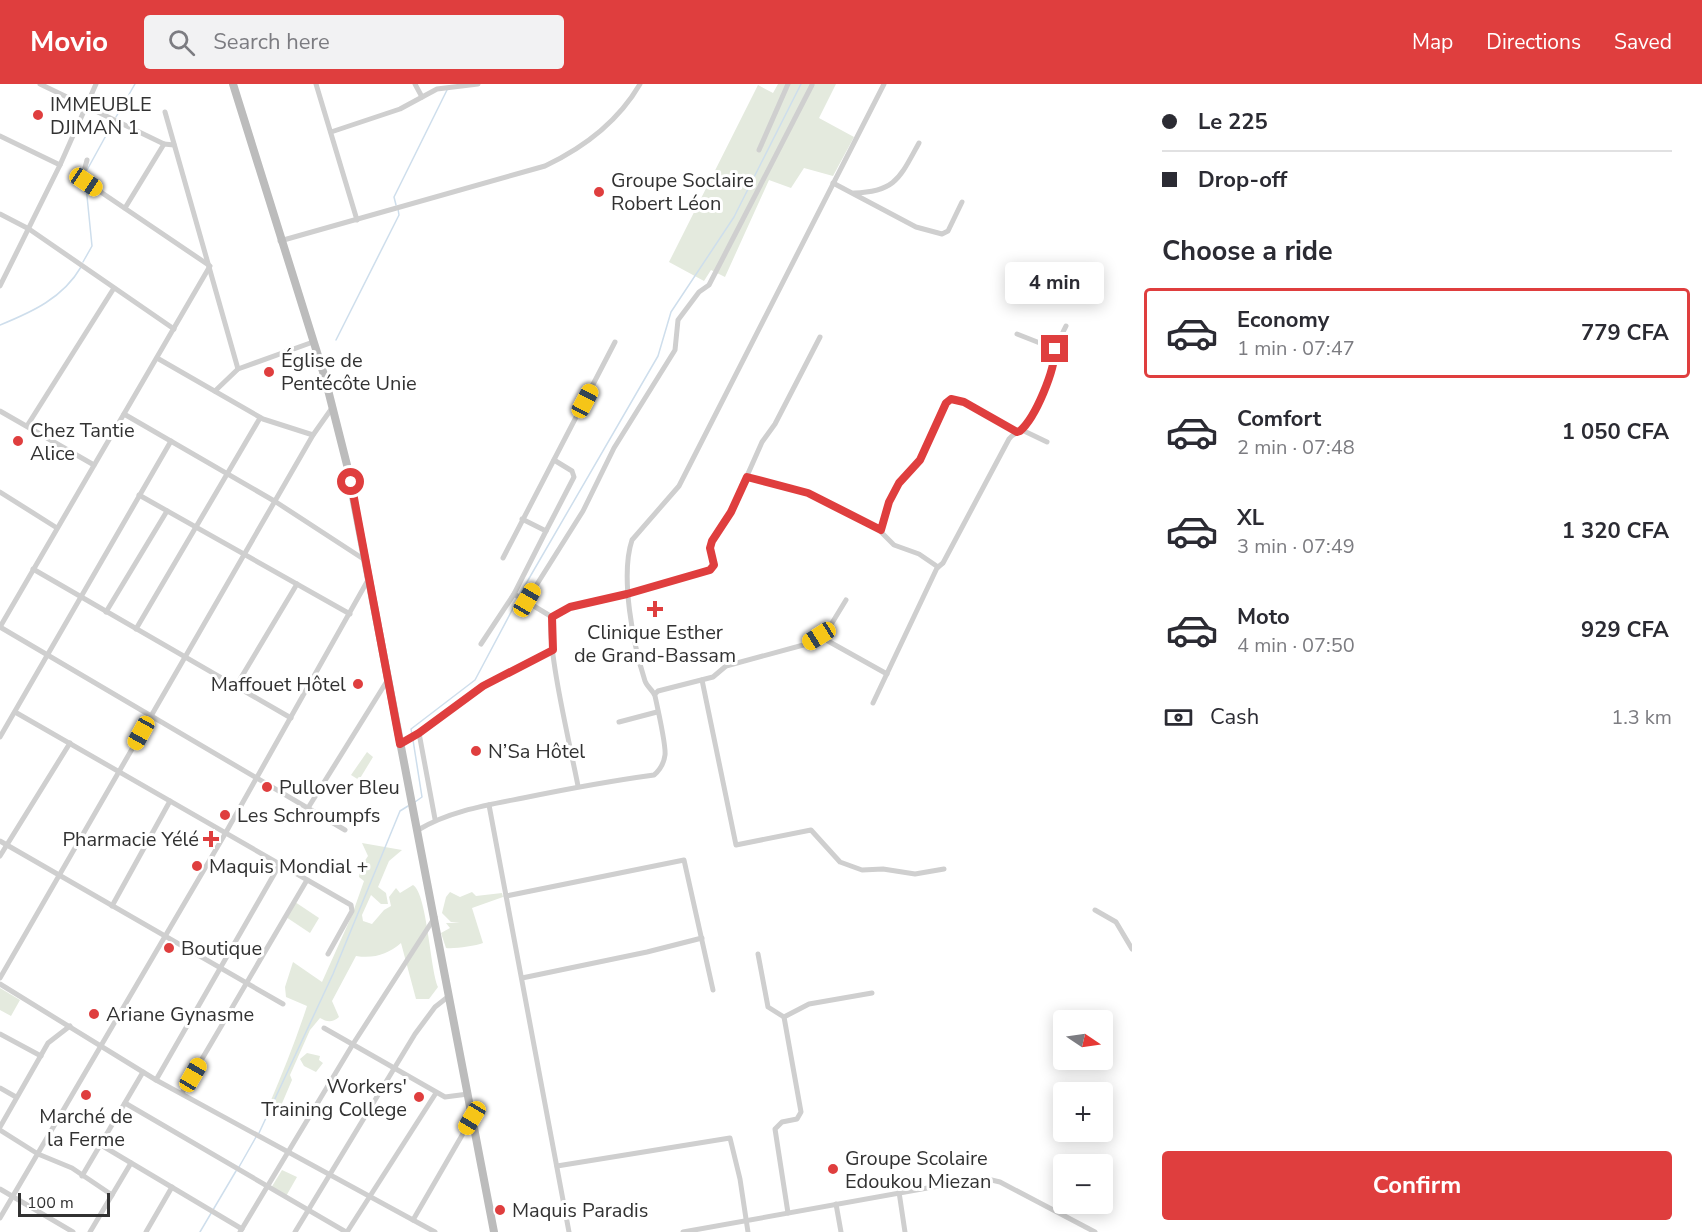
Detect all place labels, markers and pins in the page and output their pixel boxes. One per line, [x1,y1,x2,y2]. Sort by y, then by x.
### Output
place label: IMMEUBLE DJIMAN 1 [50,91,152,141]
marker: IMMEUBLE DJIMAN 1 [31,108,45,122]
place label: Groupe Soclaire Robert Léon [611,167,754,217]
marker: Groupe Soclaire Robert Léon [592,185,606,199]
place label: Église de Pentécôte Unie [281,347,417,397]
marker: Église de Pentécôte Unie [262,365,276,379]
place label: Chez Tantie Alice [30,417,135,467]
marker: Chez Tantie Alice [11,434,25,448]
marker: Clinique Esther de Grand-Bassam [646,600,664,618]
place label: Clinique Esther de Grand-Bassam [574,619,736,669]
place label: Maffouet Hôtel [211,671,346,698]
marker: Maffouet Hôtel [351,677,365,691]
place label: N’Sa Hôtel [488,738,585,765]
marker: N’Sa Hôtel [469,744,483,758]
place label: Pullover Bleu [279,774,400,801]
marker: Pullover Bleu [260,780,274,794]
place label: Les Schroumpfs [237,802,380,829]
marker: Les Schroumpfs [218,808,232,822]
place label: Pharmacie Yélé [62,826,199,853]
marker: Pharmacie Yélé [204,832,218,846]
place label: Maquis Mondial + [209,853,369,880]
marker: Maquis Mondial + [190,859,204,873]
place label: Boutique [181,935,262,962]
marker: Boutique [162,941,176,955]
place label: Ariane Gynasme [106,1001,254,1028]
marker: Ariane Gynasme [87,1007,101,1021]
place label: Workers' Training College [261,1073,407,1123]
marker: Marché de la Ferme [79,1088,93,1102]
marker: Workers' Training College [412,1090,426,1104]
place label: Marché de la Ferme [39,1103,133,1153]
place label: Groupe Scolaire Edoukou Miezan [845,1145,991,1195]
marker: Groupe Scolaire Edoukou Miezan [826,1162,840,1176]
place label: Maquis Paradis [512,1197,648,1224]
marker: Maquis Paradis [493,1203,507,1217]

